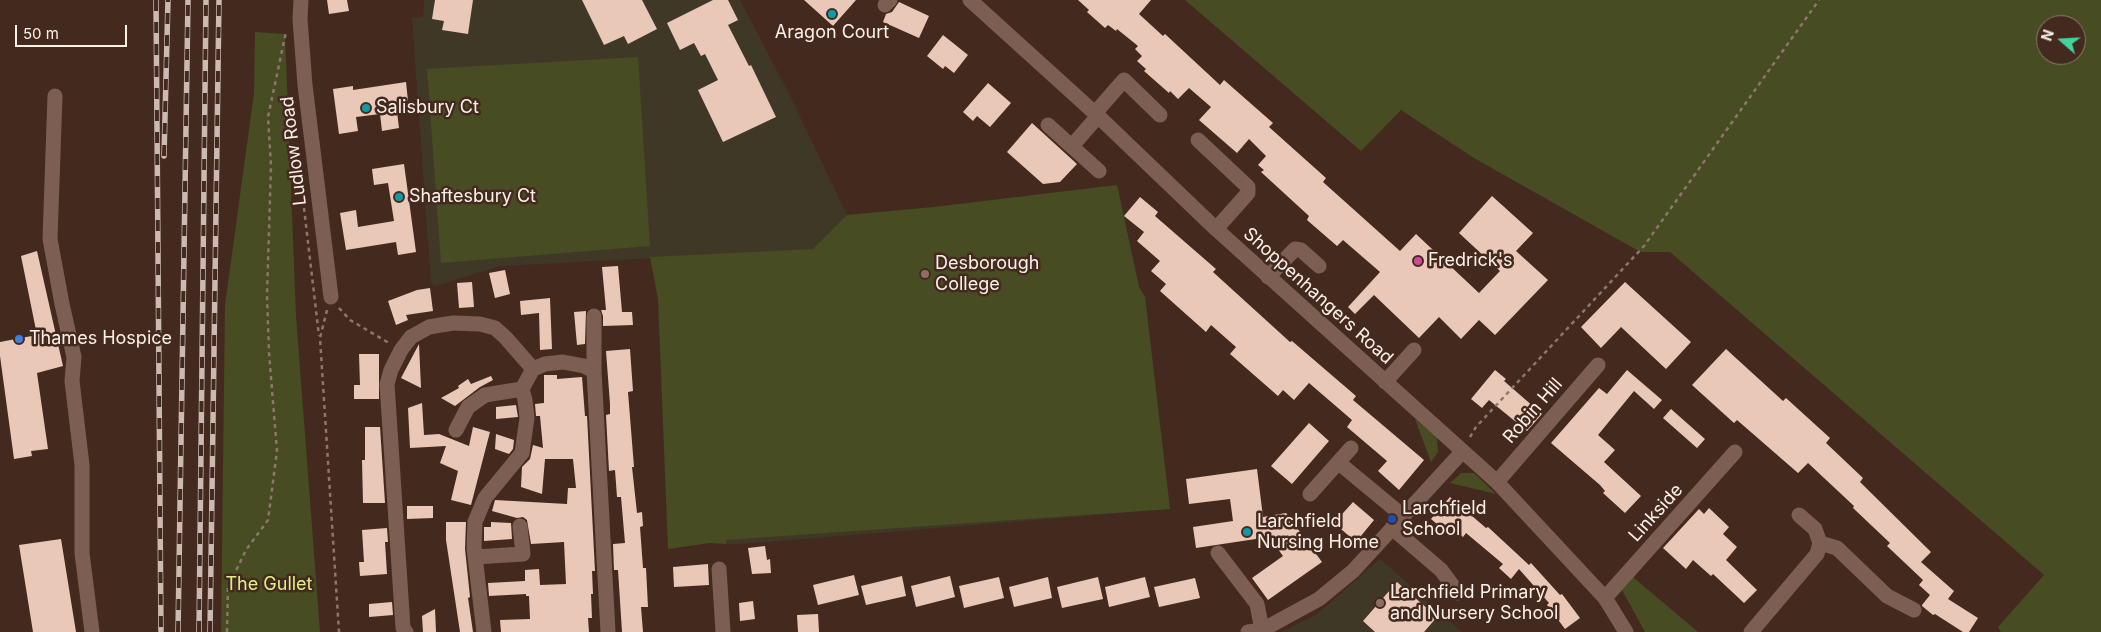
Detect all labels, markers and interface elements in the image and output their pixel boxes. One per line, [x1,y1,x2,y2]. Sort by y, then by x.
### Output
marker: Aragon Court [826,8,838,20]
scale bar [18,15,130,47]
north arrow [2036,15,2086,65]
place label: Aragon Court [775,22,889,44]
text: 50 m [23,24,59,43]
text: N [2038,27,2057,43]
street label: Ludlow Road [277,95,311,207]
place label: Salisbury Ct [376,97,479,119]
marker: Salisbury Ct [360,102,372,114]
place label: Shaftesbury Ct [409,186,536,208]
marker: Shaftesbury Ct [393,191,405,203]
street label: Shoppenhangers Road [1239,223,1397,369]
place label: Fredrick's [1428,250,1513,272]
place label: Desborough College [935,253,1039,296]
marker: Fredrick's [1412,255,1424,267]
marker: Desborough College [919,268,931,280]
place label: Thames Hospice [29,328,172,350]
marker: Thames Hospice [13,333,25,345]
street label: Robin Hill [1499,374,1567,448]
street label: Linkside [1624,480,1688,546]
place label: Larchfield School [1402,498,1487,540]
place label: Larchfield Nursing Home [1257,511,1379,554]
marker: Larchfield School [1386,513,1398,525]
marker: Larchfield Nursing Home [1241,526,1253,538]
park label: The Gullet [226,574,312,596]
place label: Larchfield Primary and Nursery School [1390,582,1558,624]
marker: Larchfield Primary and Nursery School [1374,597,1386,609]

